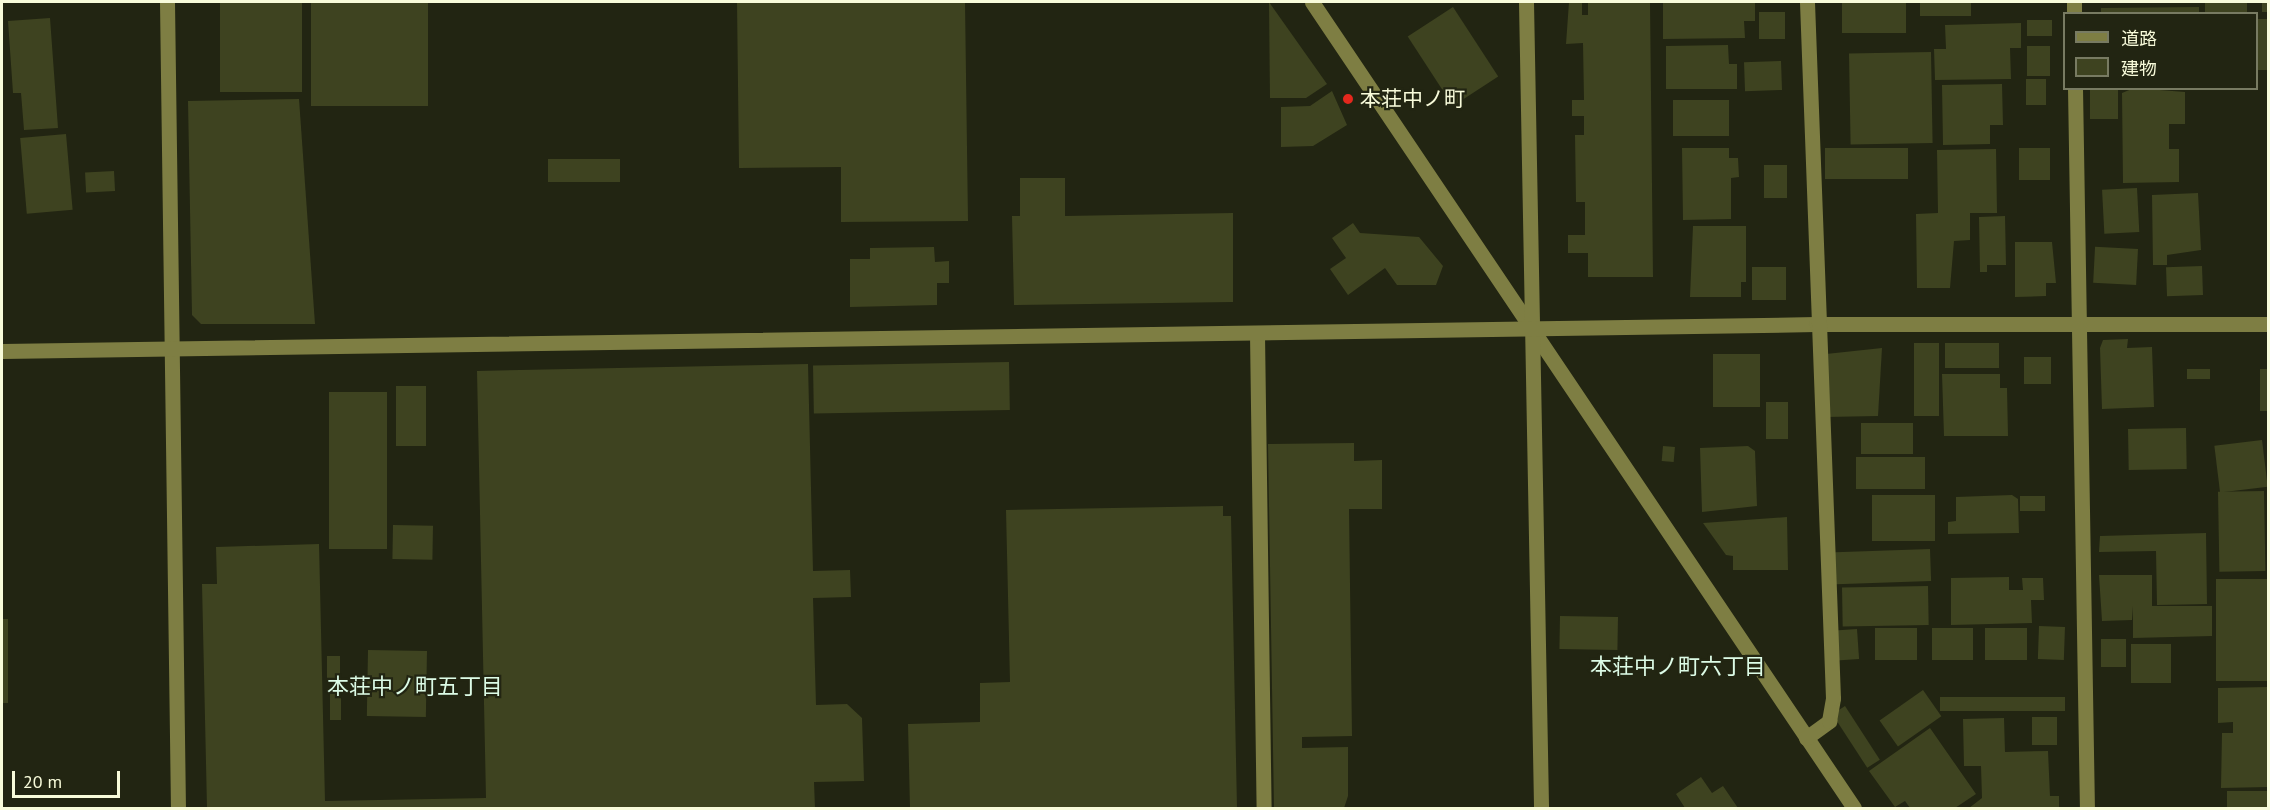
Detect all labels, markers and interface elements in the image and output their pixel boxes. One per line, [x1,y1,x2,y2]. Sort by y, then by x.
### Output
legend [2063,12,2258,90]
text: 道路 [2121,27,2157,50]
text: 建物 [2121,57,2157,80]
place label: 本荘中ノ町 [1360,86,1465,112]
marker: 本荘中ノ町 [1341,92,1355,106]
district label: 本荘中ノ町六丁目 [1590,654,1766,680]
district label: 本荘中ノ町五丁目 [327,674,503,700]
scale bar [15,759,123,797]
text: 20 m [23,770,62,793]

